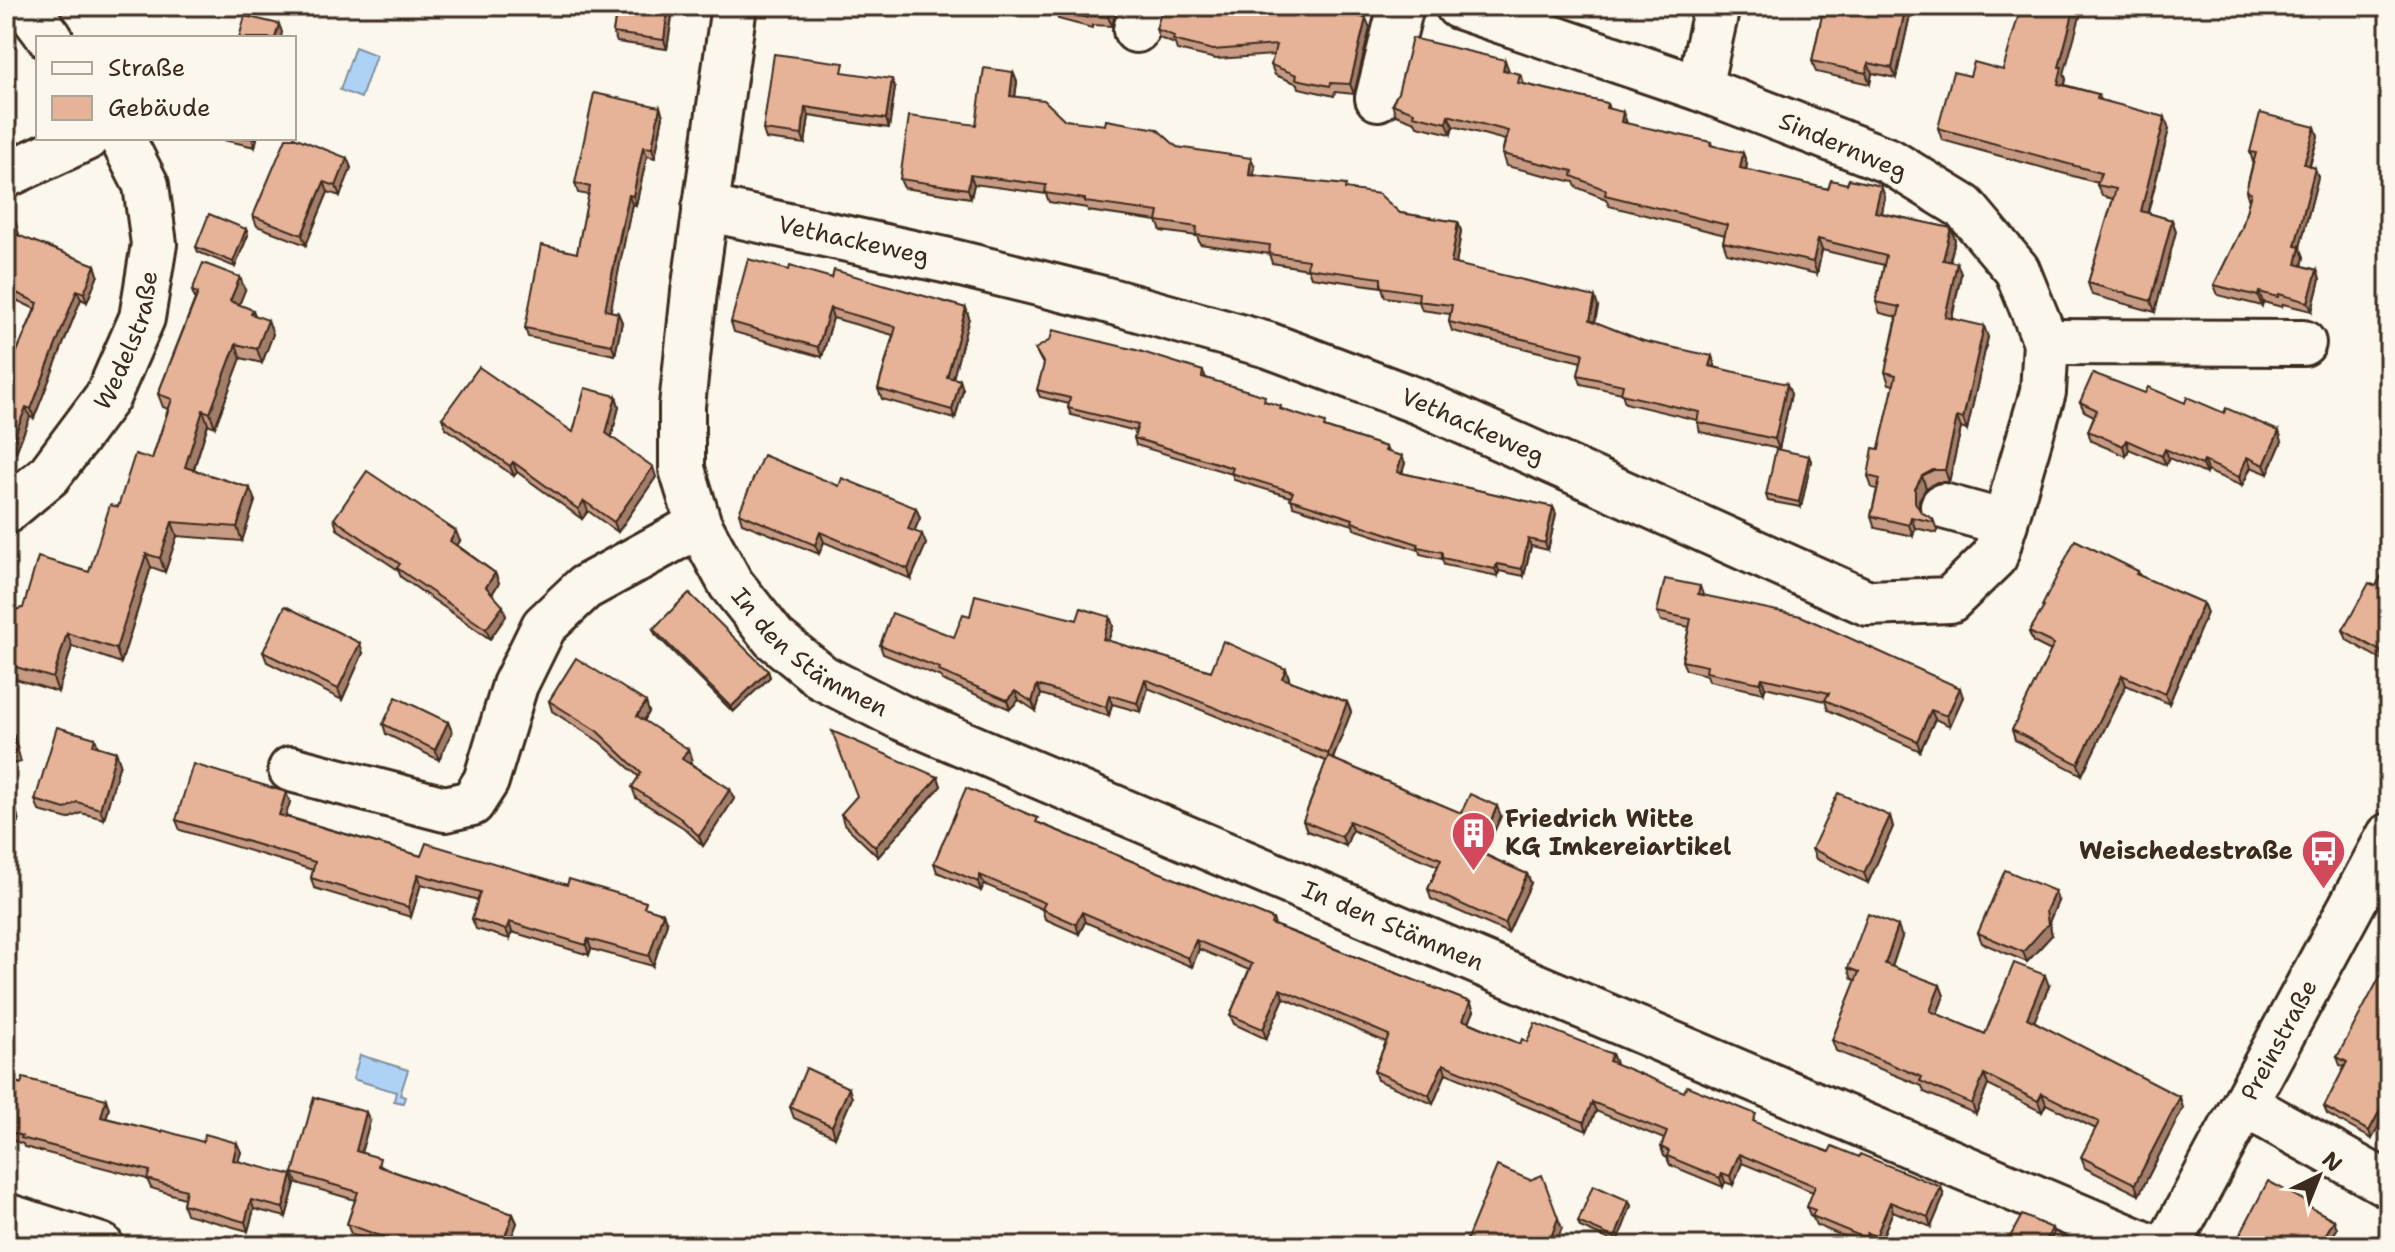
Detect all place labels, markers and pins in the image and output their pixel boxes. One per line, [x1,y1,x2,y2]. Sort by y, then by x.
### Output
place label: Friedrich Witte KG Imkereiartikel [1505,803,1731,863]
building icon: Friedrich Witte KG Imkereiartikel [1450,809,1498,872]
bus stop icon: Weischedestraße [2300,827,2348,890]
place label: Weischedestraße [2079,835,2293,867]

